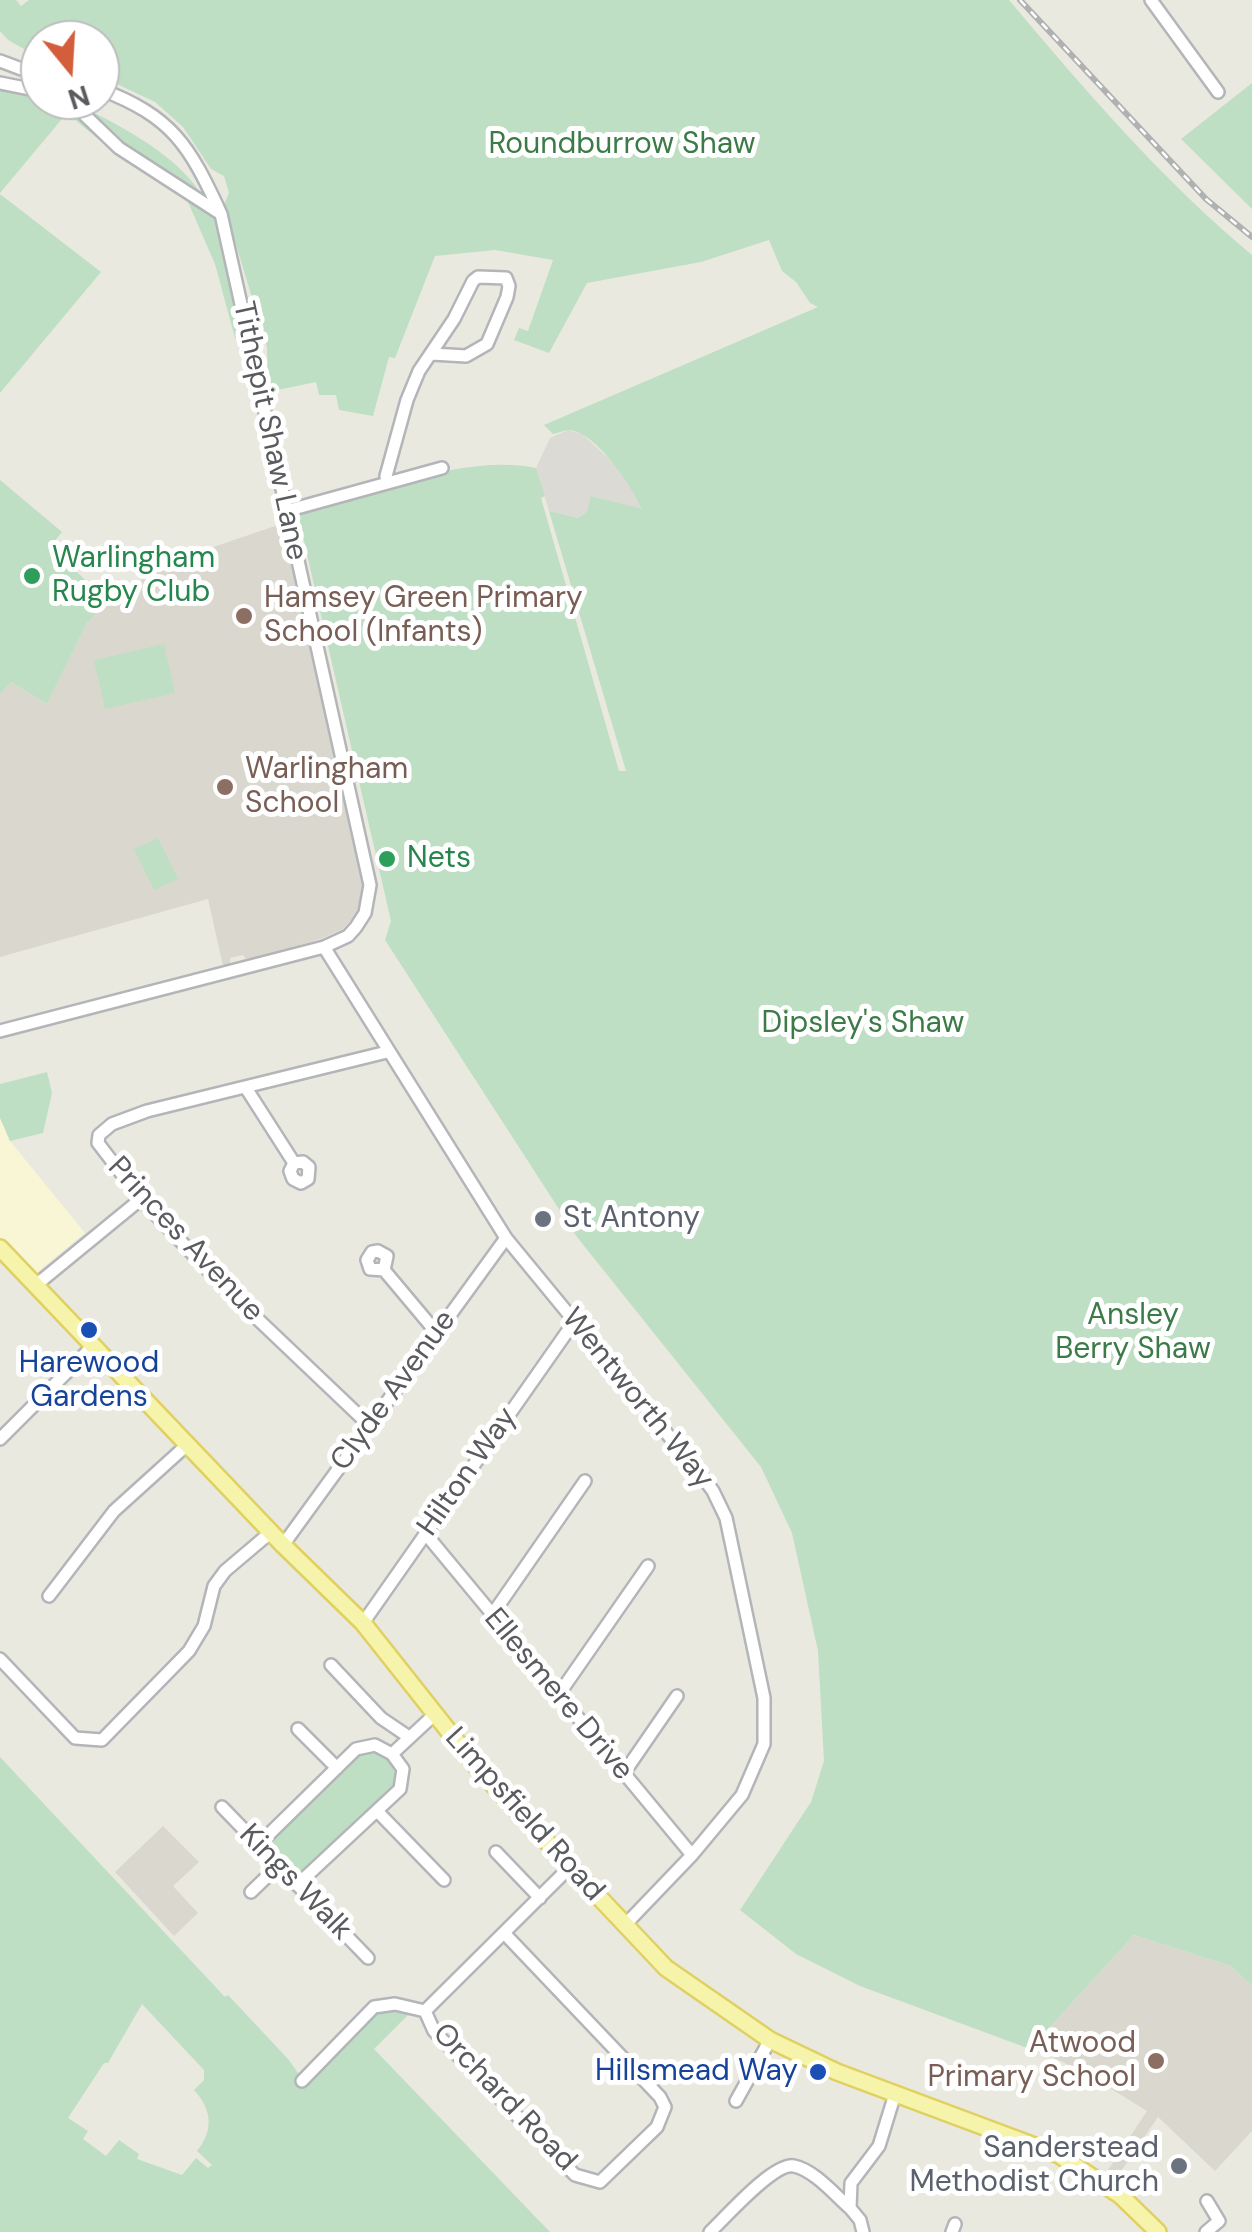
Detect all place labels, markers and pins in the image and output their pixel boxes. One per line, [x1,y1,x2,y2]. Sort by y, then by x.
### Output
place label: Warlingham Rugby Club [52,541,215,612]
marker: Warlingham Rugby Club [21,565,43,587]
place label: Hamsey Green Primary School (Infants) [264,581,583,652]
marker: Hamsey Green Primary School (Infants) [233,605,255,627]
place label: Warlingham School [245,752,408,822]
marker: Warlingham School [214,776,236,798]
place label: Nets [407,841,471,877]
marker: Nets [376,848,398,870]
place label: St Antony [563,1201,700,1237]
marker: St Antony [532,1208,554,1230]
marker: Harewood Gardens [78,1319,100,1341]
place label: Harewood Gardens [19,1346,159,1416]
place label: Atwood Primary School [927,2026,1136,2096]
marker: Atwood Primary School [1145,2050,1167,2072]
place label: Hillsmead Way [595,2054,798,2090]
marker: Hillsmead Way [807,2061,829,2083]
place label: Sanderstead Methodist Church [909,2131,1159,2202]
marker: Sanderstead Methodist Church [1168,2155,1190,2177]

